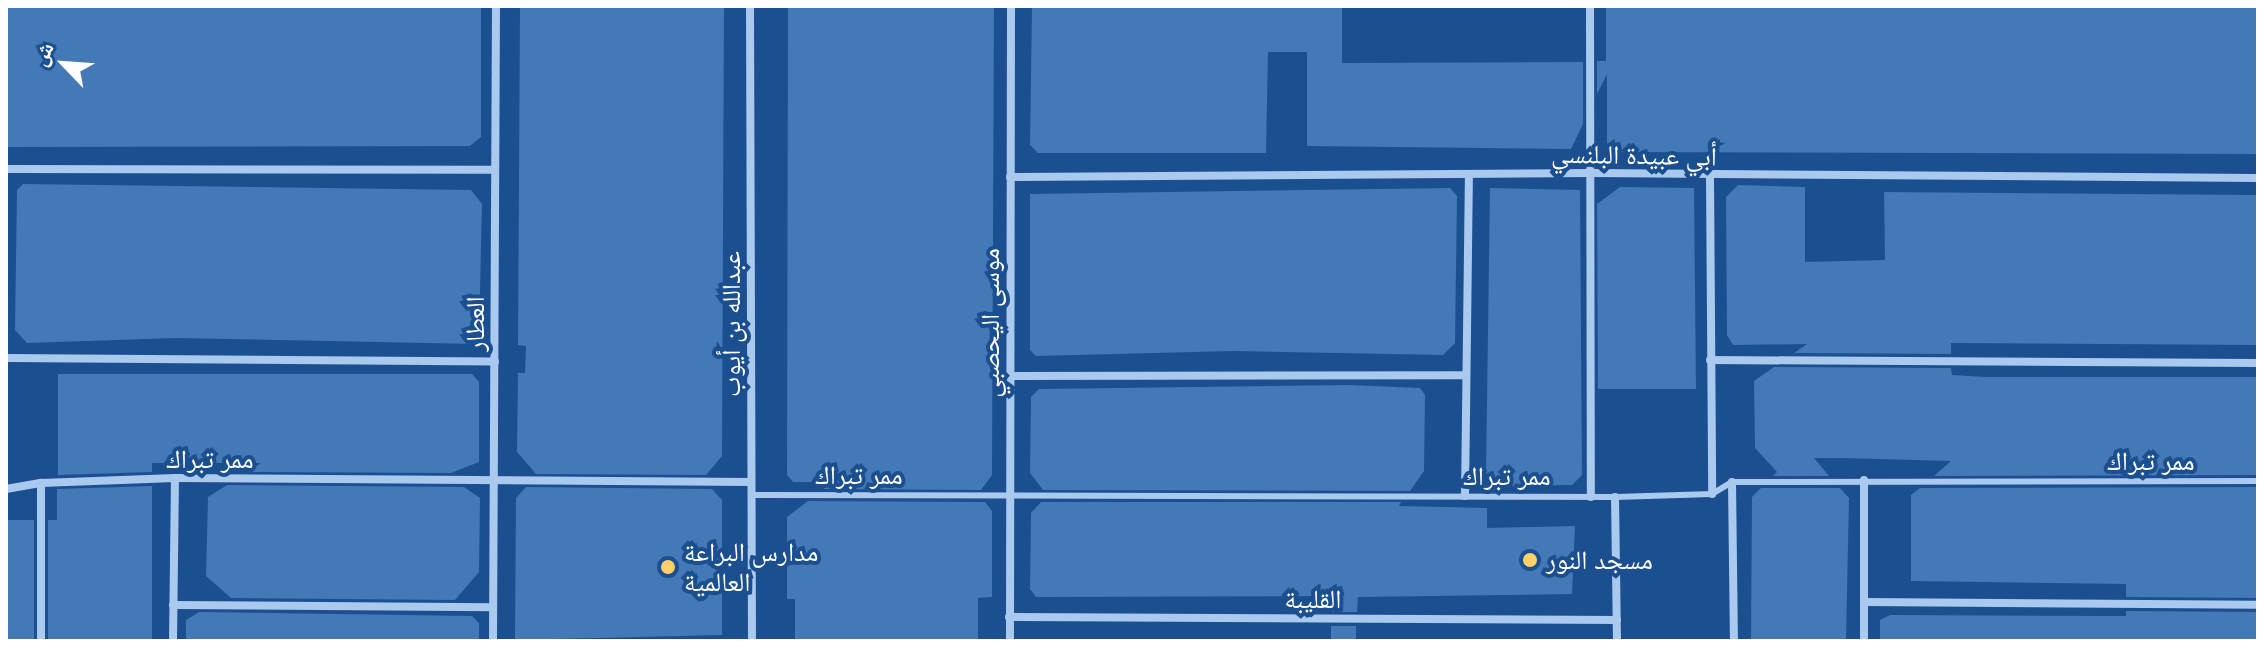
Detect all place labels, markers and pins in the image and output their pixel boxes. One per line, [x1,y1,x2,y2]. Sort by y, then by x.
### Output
place label: مدارس البراعة العالمية [684,536,818,598]
place label: مسجد النور [1546,544,1653,576]
marker: مسجد النور [1521,551,1539,569]
marker: مدارس البراعة العالمية [659,558,677,576]

